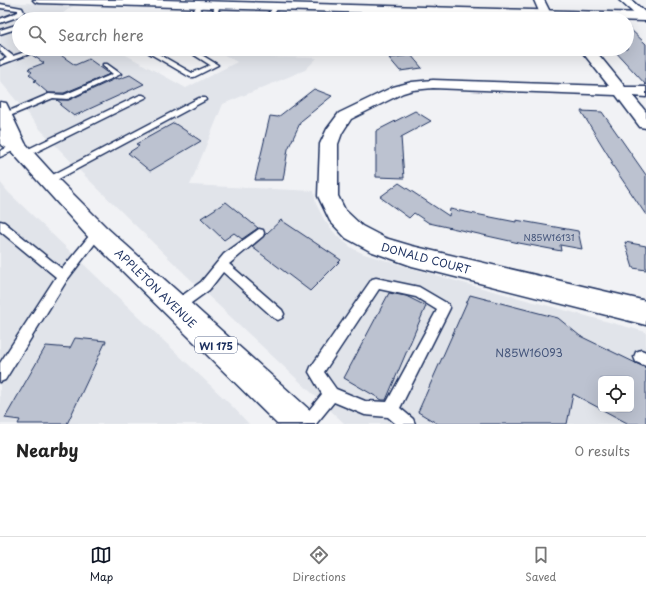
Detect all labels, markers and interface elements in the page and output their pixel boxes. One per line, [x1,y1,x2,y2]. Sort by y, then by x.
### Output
search box [12,12,634,56]
icon: search [26,23,48,45]
text: Search here [58,23,144,46]
house number: N85W16131 [524,230,574,244]
street label: DONALD COURT [379,238,473,278]
street label: APPLETON AVENUE [111,244,201,332]
road number: WI 175 [195,337,237,353]
house number: N85W16093 [495,344,563,361]
map controls [598,376,634,412]
button: locate [598,376,634,412]
text: Nearby [16,437,78,463]
text: 0 results [575,441,630,460]
tab: Map [90,544,113,585]
tab: Directions [292,544,346,585]
tab: Saved [525,544,556,585]

